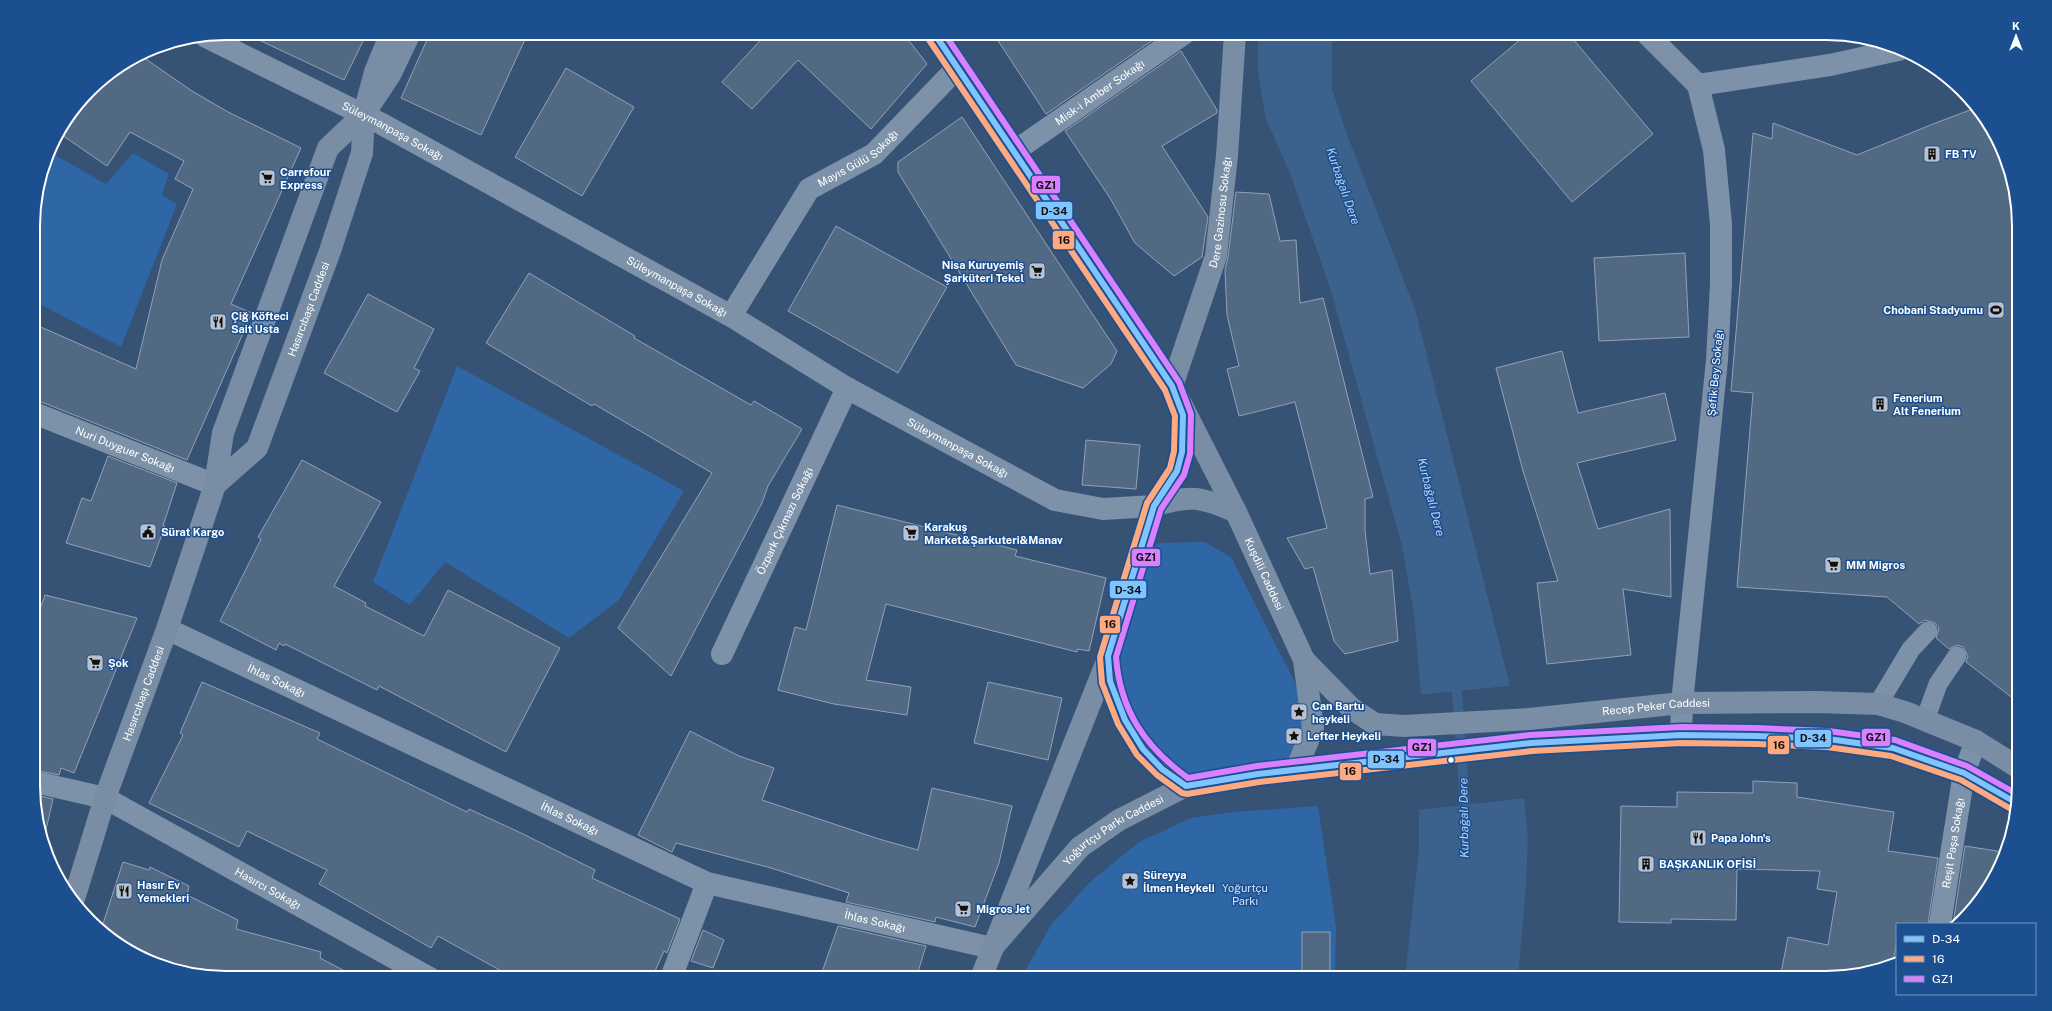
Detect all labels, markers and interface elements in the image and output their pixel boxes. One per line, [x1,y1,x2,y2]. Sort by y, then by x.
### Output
north arrow [1996,16,2036,56]
text: K [2012,20,2020,32]
street label: Misk-i Amber Sokağı [1053,57,1147,127]
street label: Süleymanpaşa Sokağı [340,99,445,163]
street label: Mayıs Gülü Sokağı [816,127,900,189]
building icon: FB TV [1922,144,1942,164]
water label: Kurbağalı Dere [1323,146,1363,227]
place label: FB TV [1945,148,1977,160]
street label: Dere Gazinosu Sokağı [1206,156,1233,269]
place label: Carrefour Express [280,166,331,191]
supermarket icon: Carrefour Express [257,168,277,188]
line badge: GZ1 [1031,175,1061,194]
text: GZ1 [1036,179,1056,191]
line badge: D-34 [1035,201,1073,220]
text: D-34 [1041,205,1067,217]
line badge: 16 [1052,230,1075,250]
text: 16 [1058,234,1070,246]
street label: Süleymanpaşa Sokağı [625,254,729,319]
place label: Nisa Kuruyemiş Şarküteri Tekel [942,259,1024,285]
street label: Hasırcıbaşı Caddesi [285,260,331,358]
supermarket icon: Nisa Kuruyemiş Şarküteri Tekel [1027,261,1047,281]
sports icon: Chobani Stadyumu [1986,300,2006,320]
place label: Chobani Stadyumu [1883,304,1983,316]
place label: Çiğ Köfteci Sait Usta [231,310,289,335]
restaurant icon: Çiğ Köfteci Sait Usta [208,312,228,332]
street label: Şefik Bey Sokağı [1705,329,1726,417]
place label: Fenerium Alt Fenerium [1893,392,1961,417]
building icon: Fenerium Alt Fenerium [1870,394,1890,414]
street label: Süleymanpaşa Sokağı [905,416,1010,480]
street label: Nuri Duyguer Sokağı [74,424,176,474]
water label: Kurbağalı Dere [1414,456,1448,538]
street label: Özpark Çıkmazı Sokağı [753,465,815,577]
place label: Karakuş Market&Şarkuteri&Manav [924,521,1063,547]
public building icon: Sürat Kargo [138,522,158,542]
supermarket icon: Karakuş Market&Şarkuteri&Manav [901,523,921,543]
place label: Sürat Kargo [161,526,224,538]
street label: Kuşdili Caddesi [1243,536,1286,612]
line badge: GZ1 [1131,548,1161,567]
text: GZ1 [1136,551,1156,563]
supermarket icon: MM Migros [1823,555,1843,575]
place label: MM Migros [1846,559,1905,571]
line badge: D-34 [1109,580,1147,599]
text: D-34 [1115,584,1141,596]
line badge: 16 [1099,615,1121,634]
text: 16 [1104,618,1116,630]
street label: Hasırcıbaşı Caddesi [120,644,166,743]
supermarket icon: Şok [85,653,105,673]
place label: Şok [108,657,129,670]
street label: İhlas Sokağı [246,661,307,699]
street label: Recep Peker Caddesi [1601,697,1710,717]
place label: Can Bartu heykeli [1312,700,1364,725]
place icon: Can Bartu heykeli [1289,702,1309,722]
place icon: Lefter Heykeli [1284,726,1304,746]
line badge: GZ1 [1861,728,1891,747]
line badge: D-34 [1794,729,1832,748]
place label: Lefter Heykeli [1307,730,1381,742]
text: GZ1 [1866,731,1886,743]
text: D-34 [1800,732,1826,744]
line badge: 16 [1767,735,1790,755]
line badge: GZ1 [1407,738,1437,757]
text: 16 [1773,739,1785,751]
text: GZ1 [1412,741,1432,753]
line badge: D-34 [1367,750,1405,769]
text: D-34 [1373,753,1399,765]
unlabelled marker [1446,755,1456,765]
line badge: 16 [1339,762,1362,781]
text: 16 [1344,765,1356,777]
water label: Kurbağalı Dere [1456,777,1472,858]
street label: Yoğurtçu Parkı Caddesi [1061,792,1165,868]
street label: Reşit Paşa Sokağı [1940,797,1966,889]
street label: İhlas Sokağı [539,799,600,837]
restaurant icon: Papa John's [1688,828,1708,848]
place label: Papa John's [1711,832,1771,844]
building icon: BAŞKANLIK OFİSİ [1636,854,1656,874]
place label: BAŞKANLIK OFİSİ [1659,857,1756,871]
street label: Hasırcı Sokağı [233,865,303,911]
place label: Süreyya İlmen Heykeli [1143,869,1215,894]
place icon: Süreyya İlmen Heykeli [1120,871,1140,891]
place label: Hasır Ev Yemekleri [137,879,189,904]
restaurant icon: Hasır Ev Yemekleri [114,881,134,901]
park label: Yoğurtçu Parkı [1222,882,1268,907]
supermarket icon: Migros Jet [953,899,973,919]
place label: Migros Jet [976,903,1031,915]
street label: İhlas Sokağı [843,908,907,934]
legend [1896,923,2036,995]
text: D-34 [1932,932,1960,946]
text: 16 [1932,952,1944,966]
text: GZ1 [1932,972,1953,986]

